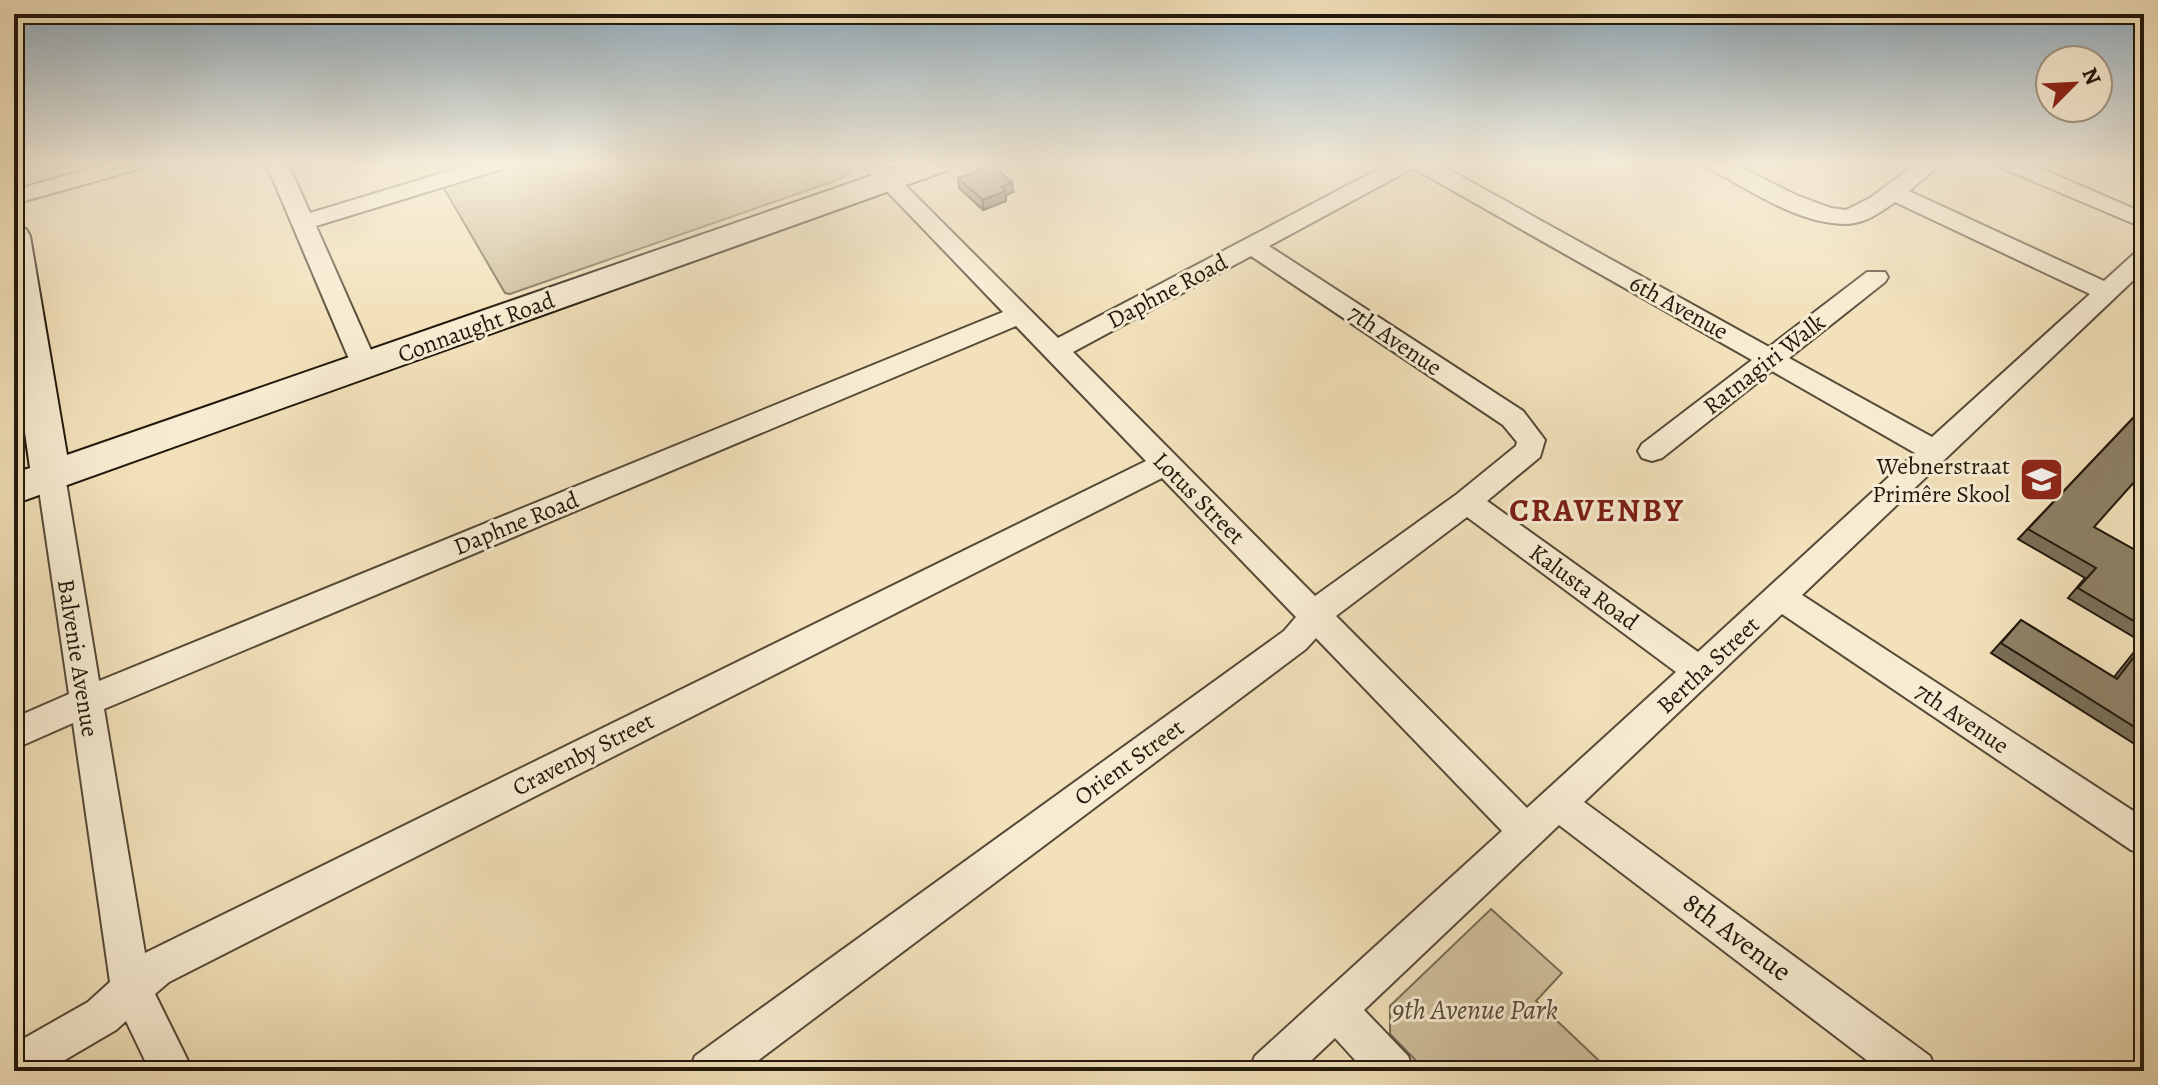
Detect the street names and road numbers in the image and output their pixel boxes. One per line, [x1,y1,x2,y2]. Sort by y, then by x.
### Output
street label: Daphne Road [1101,246,1233,336]
street label: 6th Avenue [1624,267,1734,347]
street label: Connaught Road [393,284,559,370]
street label: 7th Avenue [1342,297,1448,383]
street label: Ratnagiri Walk [1696,306,1832,422]
street label: Lotus Street [1146,445,1252,551]
street label: Daphne Road [449,483,583,563]
street label: Kalusta Road [1523,536,1645,638]
street label: Balvenie Avenue [50,577,106,739]
street label: Bertha Street [1650,609,1766,721]
street label: 7th Avenue [1909,675,2015,761]
street label: Cravenby Street [507,705,659,803]
street label: Orient Street [1068,711,1190,813]
street label: 8th Avenue [1675,884,1799,990]

